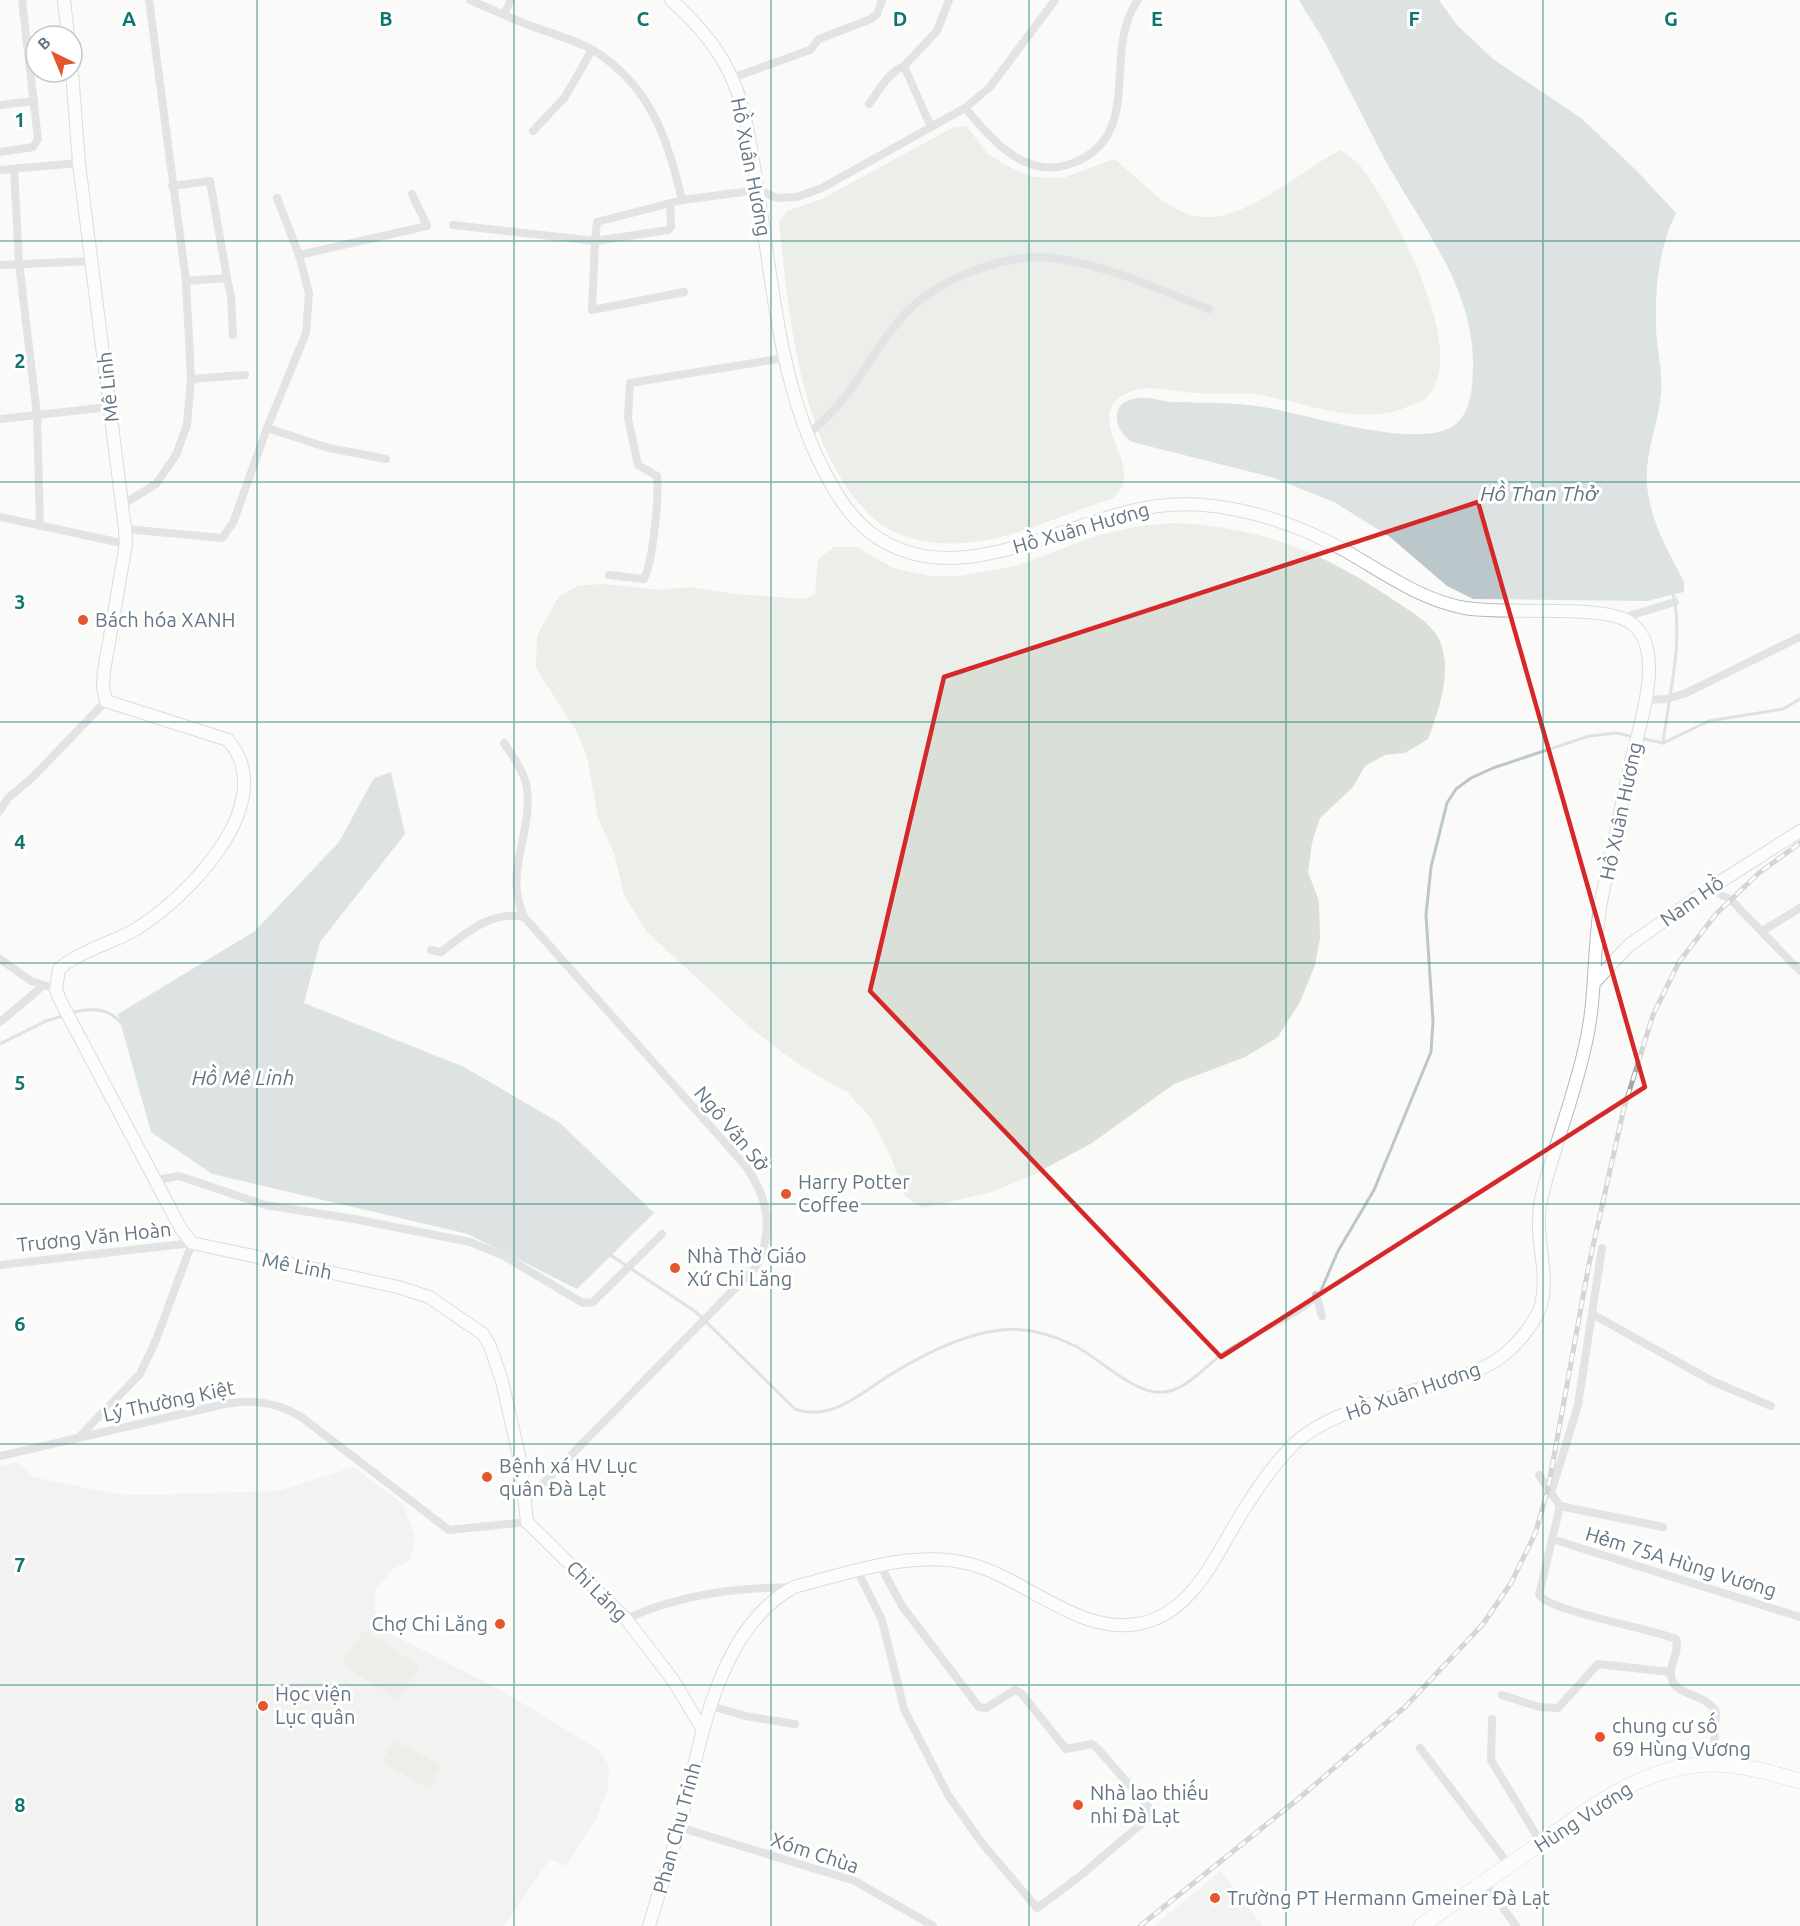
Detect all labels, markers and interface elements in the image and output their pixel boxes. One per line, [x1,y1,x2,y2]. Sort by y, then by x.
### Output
text: A [122,7,136,30]
text: B [379,7,393,30]
text: C [637,7,650,30]
text: D [893,7,907,30]
text: E [1151,7,1163,30]
text: F [1408,7,1420,30]
text: G [1664,7,1678,30]
north arrow [24,24,84,84]
text: B [34,33,54,53]
street label: Hồ Xuân Hương [727,95,779,238]
text: 1 [14,108,26,131]
text: 2 [14,349,26,372]
street label: Mê Linh [92,351,123,424]
water label: Hồ Than Thở [1480,479,1600,505]
street label: Hồ Xuân Hương [1009,494,1152,558]
text: 3 [14,590,26,613]
place label: Bách hóa XANH [95,608,235,631]
marker: Bách hóa XANH [76,613,90,627]
street label: Hồ Xuân Hương [1592,739,1646,882]
text: 4 [14,830,26,853]
street label: Nam Hồ [1654,868,1728,931]
water label: Hồ Mê Linh [192,1063,294,1089]
text: 5 [14,1071,26,1094]
street label: Ngô Văn Sở [690,1081,775,1176]
place label: Harry Potter Coffee [798,1170,910,1216]
marker: Harry Potter Coffee [779,1187,793,1201]
street label: Trương Văn Hoàn [16,1217,172,1256]
place label: Nhà Thờ Giáo Xứ Chi Lăng [687,1244,807,1290]
street label: Mê Linh [260,1247,334,1284]
marker: Nhà Thờ Giáo Xứ Chi Lăng [668,1261,682,1275]
text: 6 [14,1312,26,1335]
street label: Hồ Xuân Hương [1342,1354,1483,1424]
street label: Lý Thường Kiệt [101,1375,237,1426]
place label: Bệnh xá HV Lục quân Đà Lạt [499,1454,637,1500]
marker: Bệnh xá HV Lục quân Đà Lạt [480,1470,494,1484]
street label: Hẻm 75A Hùng Vương [1583,1521,1780,1602]
text: 7 [14,1553,26,1576]
street label: Chi Lăng [562,1555,633,1626]
place label: Chợ Chi Lăng [371,1612,488,1635]
marker: Chợ Chi Lăng [493,1617,507,1631]
place label: Học viện Lục quân [275,1682,355,1728]
marker: Học viện Lục quân [256,1699,270,1713]
place label: chung cư số 69 Hùng Vương [1612,1711,1751,1760]
marker: chung cư số 69 Hùng Vương [1593,1730,1607,1744]
street label: Phan Chu Trinh [648,1760,705,1896]
street label: Hùng Vương [1530,1776,1636,1857]
place label: Nhà lao thiếu nhi Đà Lạt [1090,1778,1209,1827]
text: 8 [14,1793,26,1816]
marker: Nhà lao thiếu nhi Đà Lạt [1071,1798,1085,1812]
street label: Xóm Chùa [768,1828,862,1878]
place label: Trường PT Hermann Gmeiner Đà Lạt [1227,1886,1550,1909]
marker: Trường PT Hermann Gmeiner Đà Lạt [1208,1891,1222,1905]

